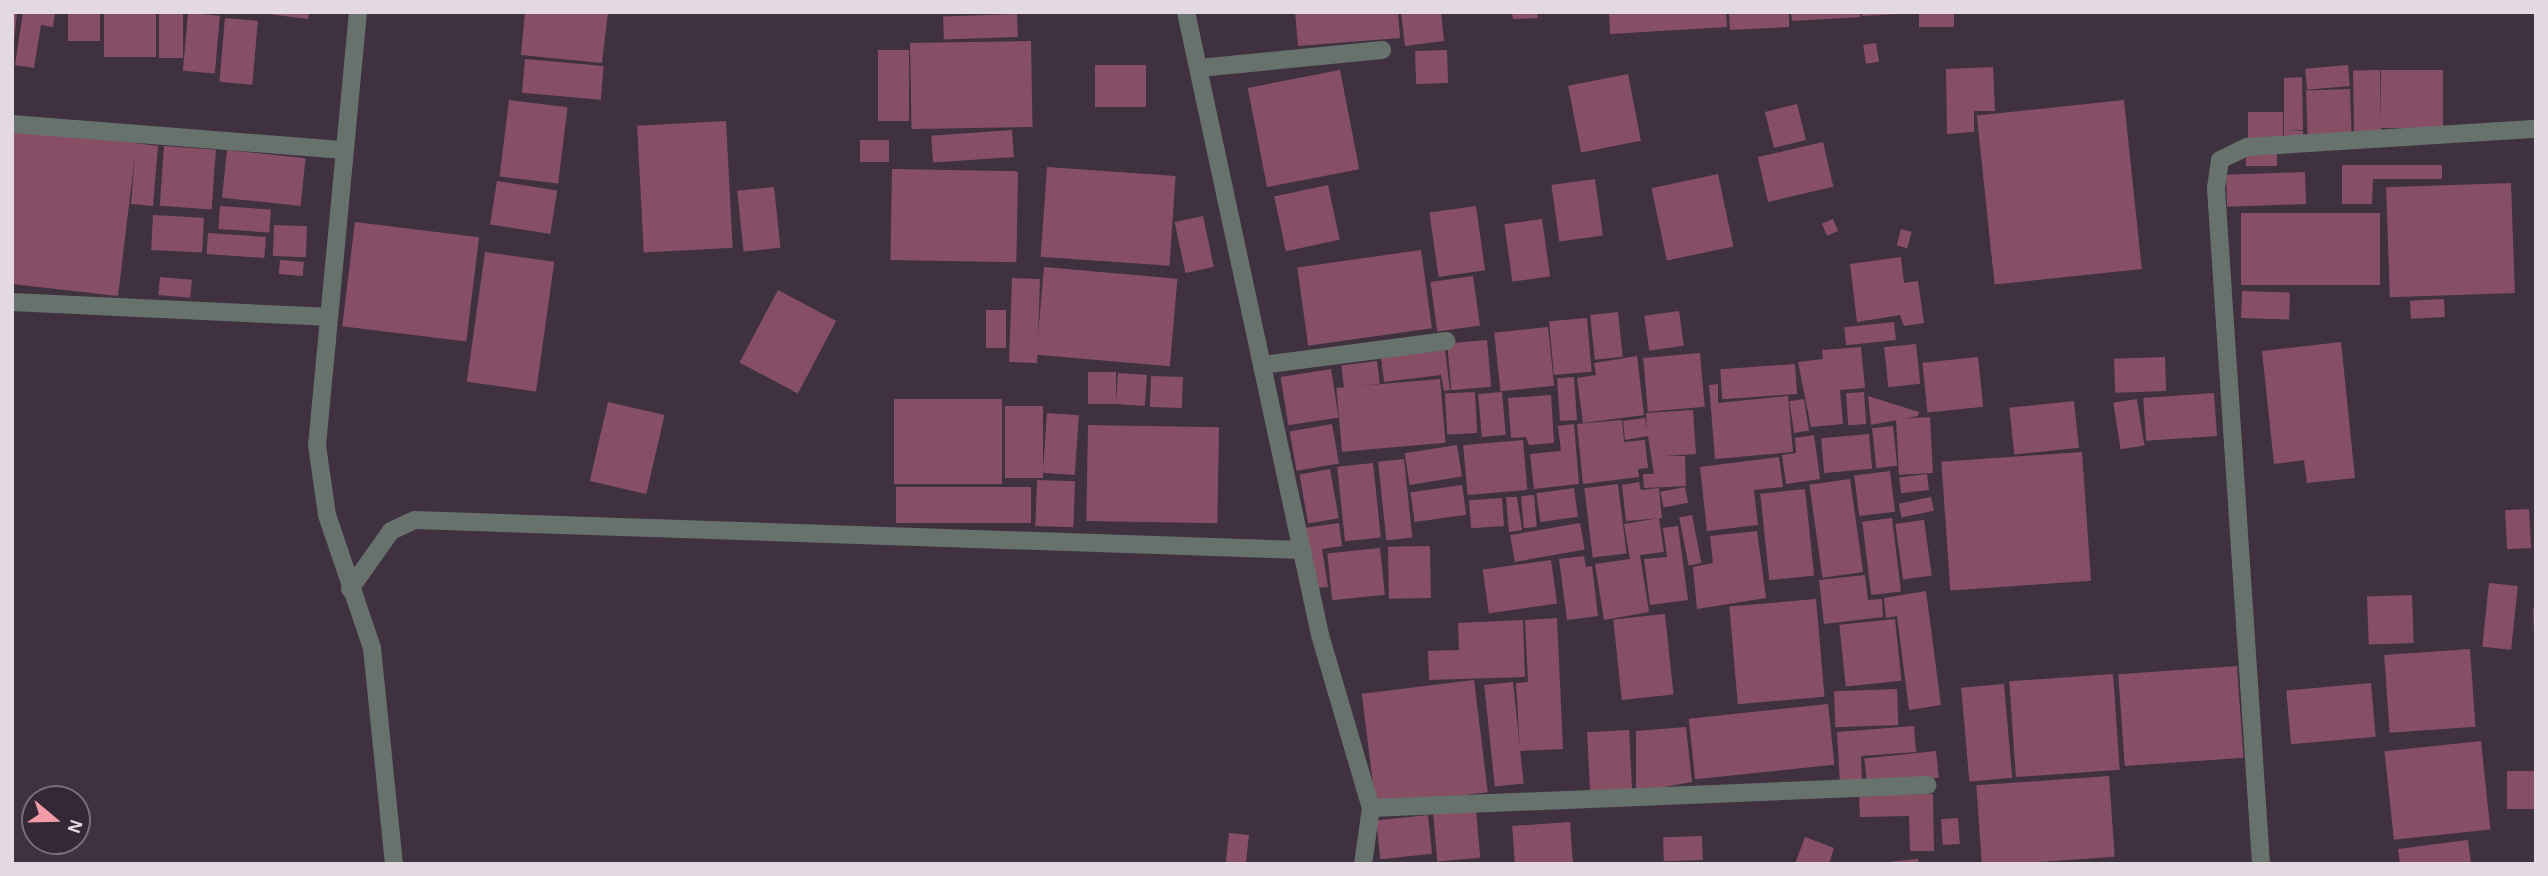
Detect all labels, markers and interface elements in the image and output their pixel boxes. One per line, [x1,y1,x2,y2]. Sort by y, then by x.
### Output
north arrow [21,785,91,855]
text: N [63,817,86,836]

